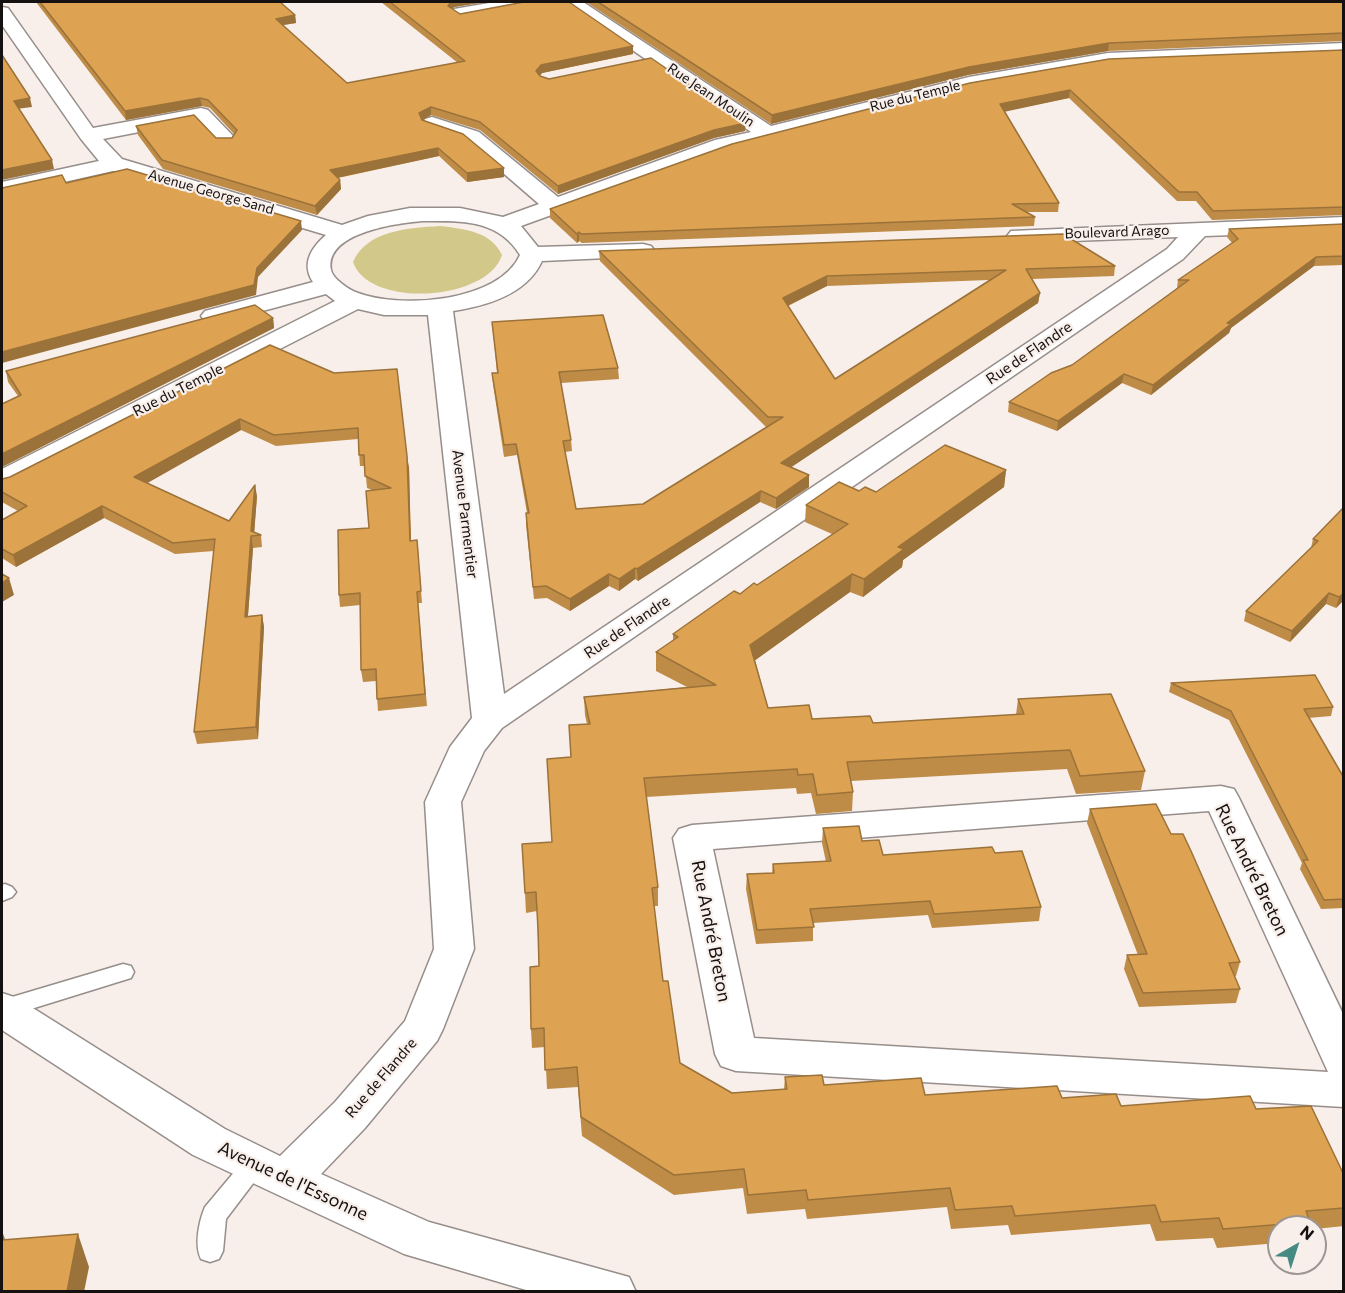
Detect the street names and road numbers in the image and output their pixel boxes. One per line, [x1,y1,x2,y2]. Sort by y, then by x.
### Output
street label: Rue Jean Moulin [664,60,758,130]
street label: Rue du Temple [868,77,962,115]
street label: Avenue George Sand [146,166,276,218]
street label: Boulevard Arago [1064,222,1170,242]
street label: Rue de Flandre [983,318,1075,388]
street label: Rue du Temple [130,359,226,421]
street label: Avenue Parmentier [448,449,482,579]
street label: Rue de Flandre [581,592,673,662]
street label: Rue André Breton [1211,801,1293,939]
street label: Rue André Breton [687,858,735,1004]
street label: Rue de Flandre [341,1034,421,1122]
street label: Avenue de l'Essonne [215,1137,371,1225]

